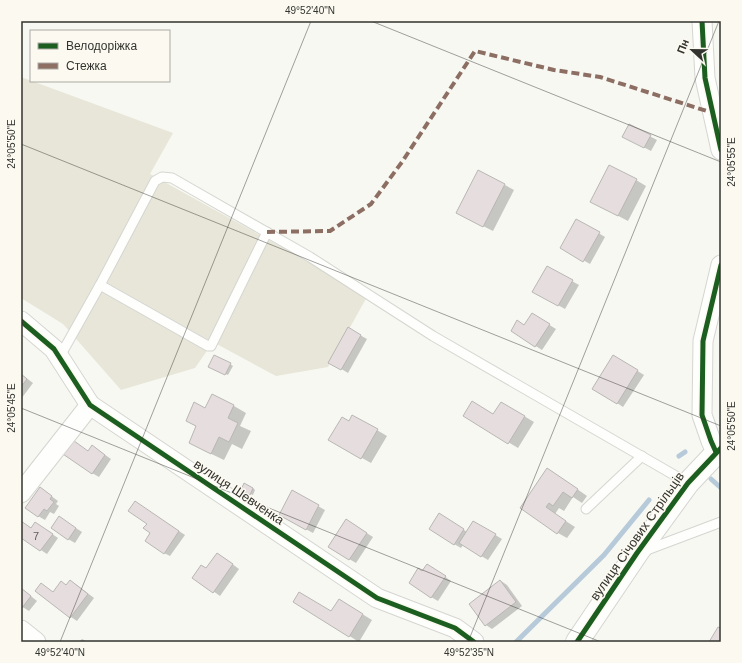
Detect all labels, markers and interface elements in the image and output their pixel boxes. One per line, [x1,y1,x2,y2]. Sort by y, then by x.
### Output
text: 49°52'40"N [285,5,335,16]
legend [30,30,170,82]
north arrow [672,30,712,70]
text: Пн [674,37,691,55]
text: Велодоріжка [66,39,137,53]
text: Стежка [66,59,107,73]
text: 24°05'50"E [6,119,17,169]
text: 24°05'55"E [726,137,737,187]
text: 24°05'45"E [6,383,17,433]
text: 24°05'50"E [726,401,737,451]
street label: вулиця Шевченка [191,456,288,528]
street label: вулиця Січових Стрільців [587,469,687,603]
house number: 7 [33,530,39,542]
text: 49°52'40"N [35,647,85,658]
text: 49°52'35"N [444,647,494,658]

